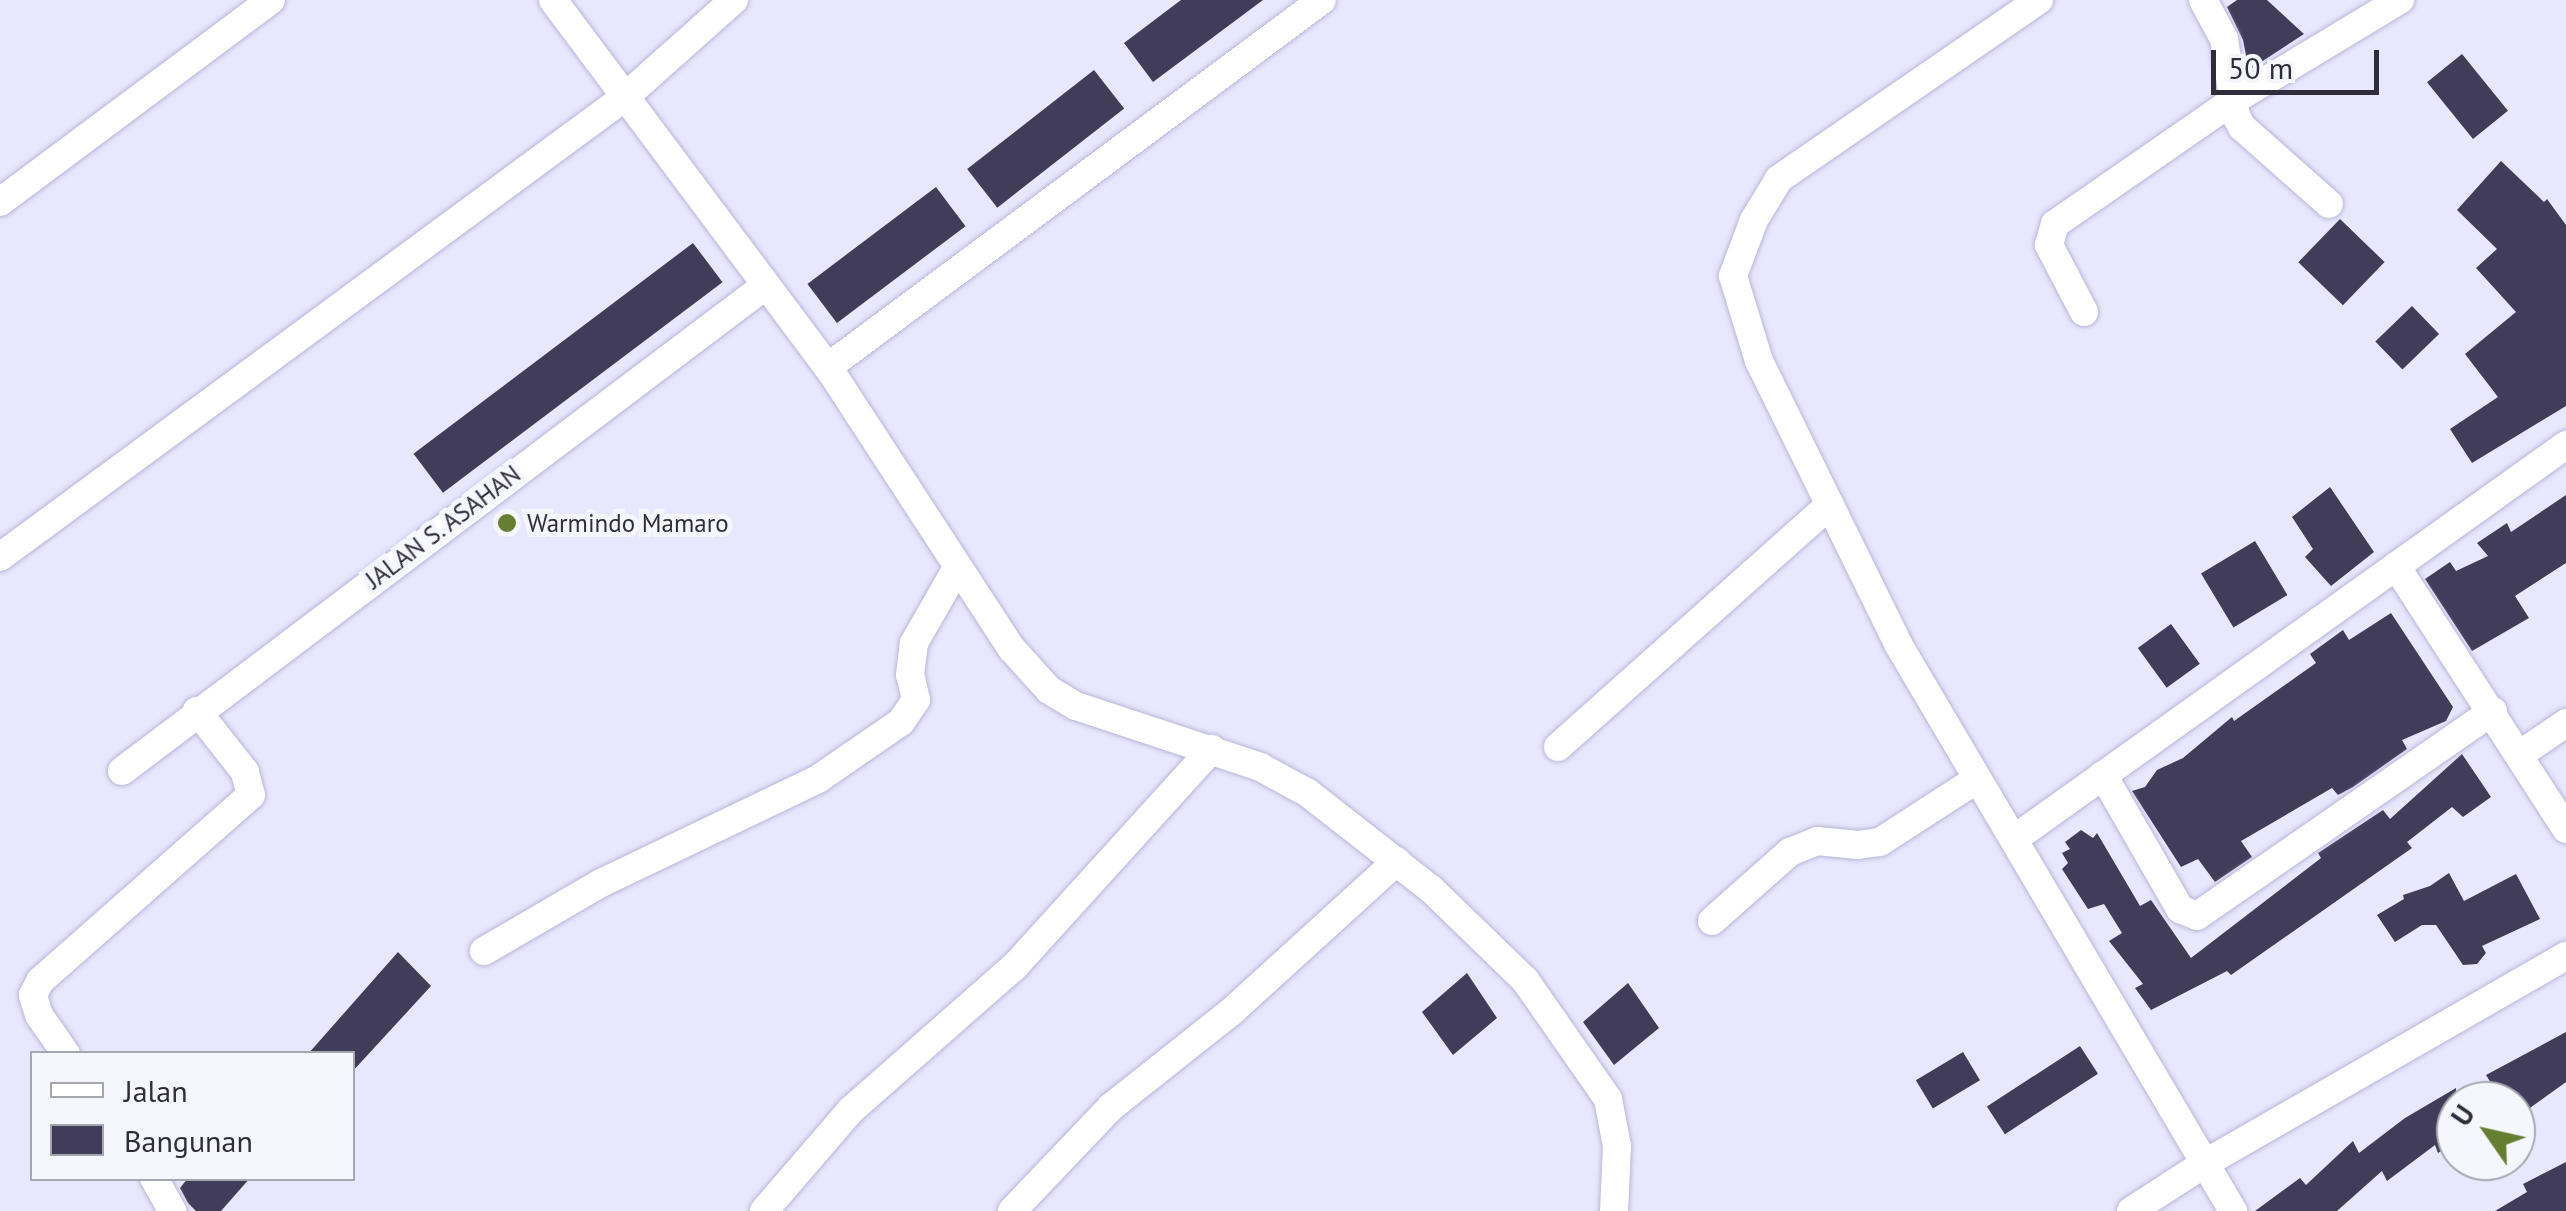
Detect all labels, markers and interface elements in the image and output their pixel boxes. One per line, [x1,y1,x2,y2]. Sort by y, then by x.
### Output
scale bar [2216,30,2384,92]
text: 50 m [2228,48,2293,87]
street label: JALAN S. ASAHAN [358,458,528,596]
place label: Warmindo Mamaro [527,508,729,538]
marker: Warmindo Mamaro [496,512,518,534]
legend [30,1051,355,1181]
text: Jalan [124,1071,188,1110]
north arrow [2436,1081,2536,1181]
text: U [2442,1097,2483,1133]
text: Bangunan [124,1121,253,1160]

